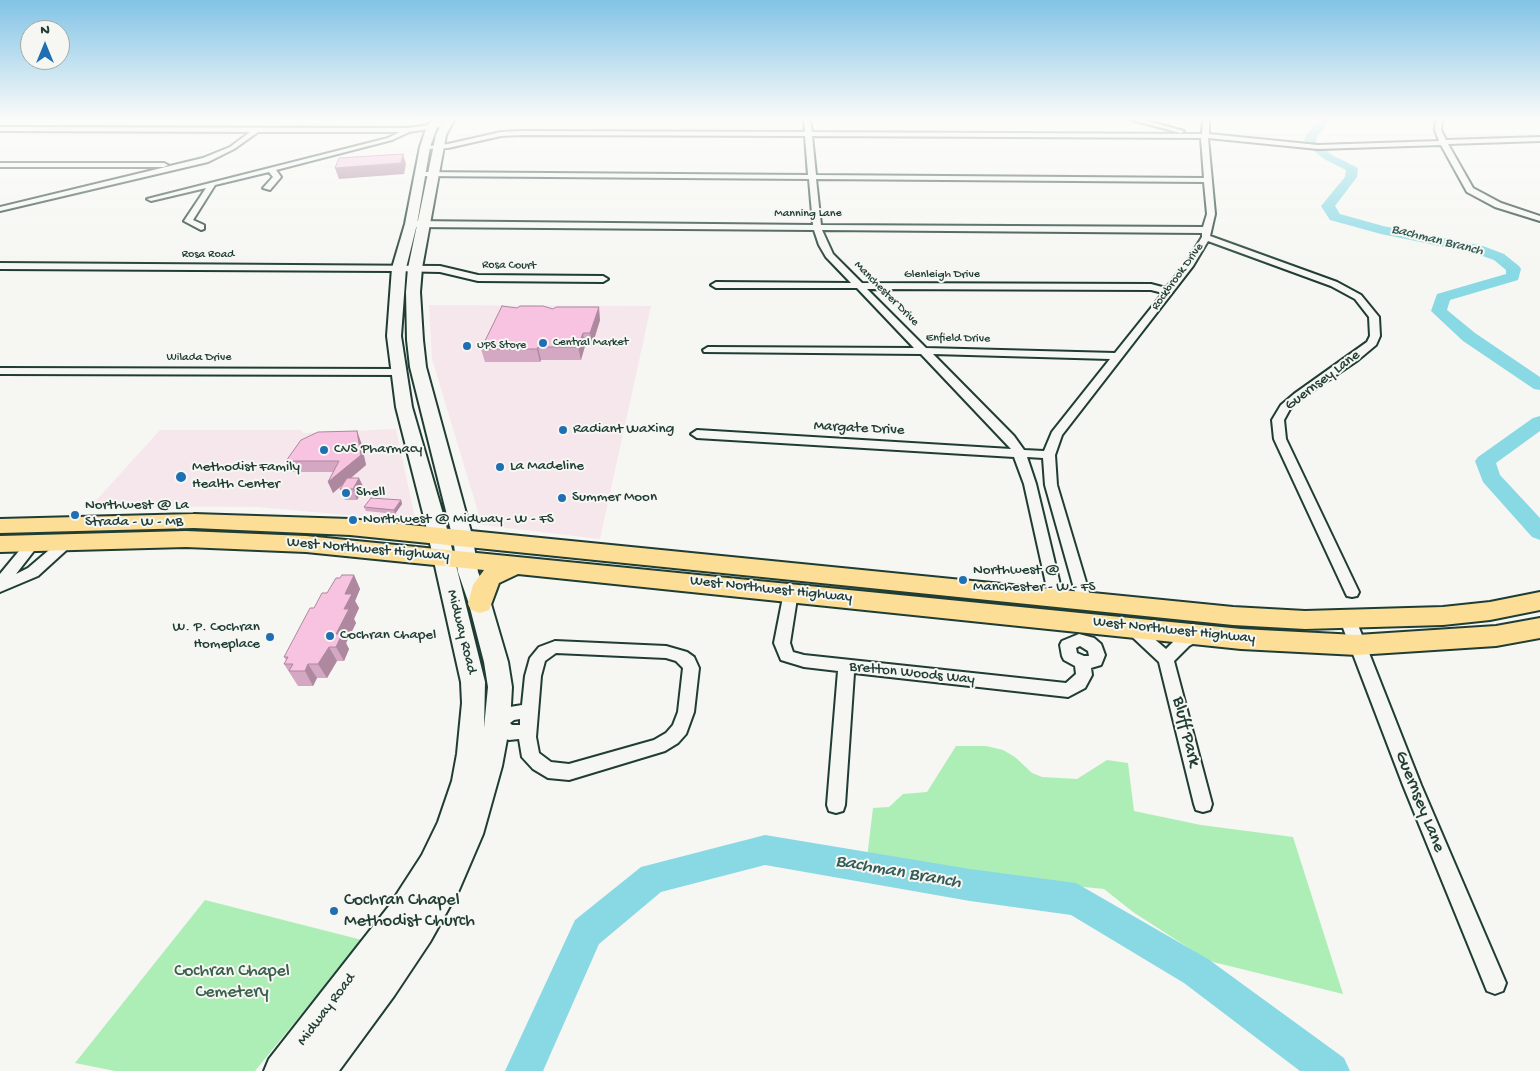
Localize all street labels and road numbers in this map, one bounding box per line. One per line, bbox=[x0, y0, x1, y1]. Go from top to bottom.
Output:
street label: Manning Lane bbox=[774, 207, 842, 221]
street label: Rockbrook Drive bbox=[1149, 241, 1207, 313]
street label: Rosa Road bbox=[182, 248, 234, 262]
street label: Rosa Court bbox=[482, 258, 536, 274]
street label: Manchester Drive bbox=[850, 258, 922, 330]
street label: Glenleigh Drive bbox=[904, 268, 980, 282]
street label: Enfield Drive bbox=[926, 331, 990, 347]
street label: Guernsey Lane bbox=[1282, 347, 1364, 415]
street label: Wilada Drive bbox=[167, 351, 231, 365]
street label: Margate Drive bbox=[813, 418, 905, 440]
street label: West Northwest Highway bbox=[286, 534, 450, 566]
street label: West Northwest Highway bbox=[689, 573, 853, 607]
street label: Midway Road bbox=[442, 588, 480, 676]
street label: West Northwest Highway bbox=[1092, 614, 1256, 648]
street label: Bretton Woods Way bbox=[848, 658, 976, 690]
street label: Bluff Park bbox=[1166, 695, 1204, 769]
street label: Guernsey Lane bbox=[1389, 748, 1449, 856]
street label: Midway Road bbox=[294, 970, 360, 1050]

